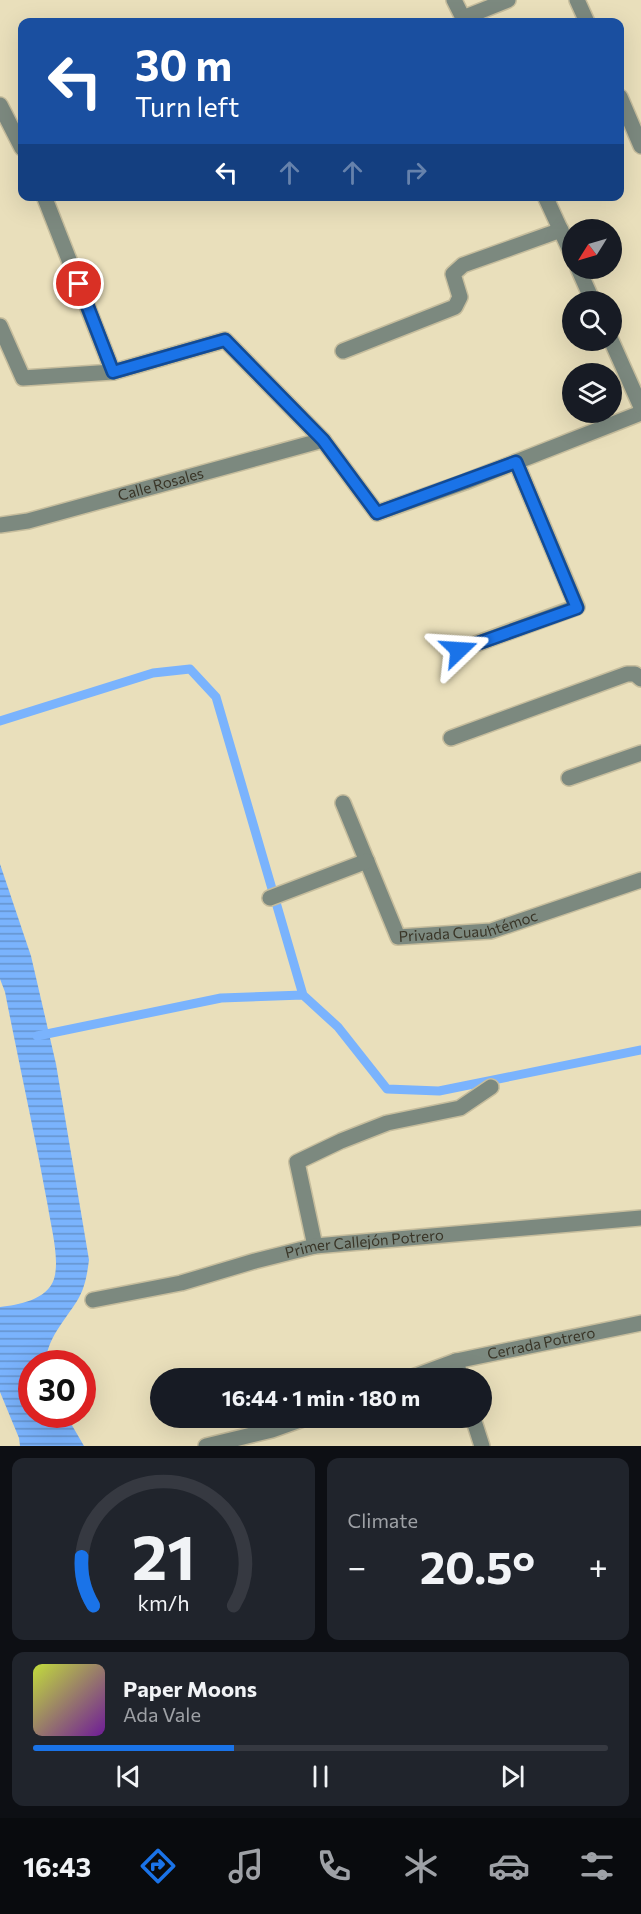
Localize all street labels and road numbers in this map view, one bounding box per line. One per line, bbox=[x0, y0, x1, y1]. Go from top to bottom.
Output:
street label: Calle Rosales bbox=[116, 463, 206, 504]
street label: Privada Cuauhtémoc bbox=[398, 906, 539, 945]
street label: Primer Callejón Potrero bbox=[283, 1225, 444, 1261]
street label: Cerrada Potrero bbox=[485, 1323, 597, 1362]

